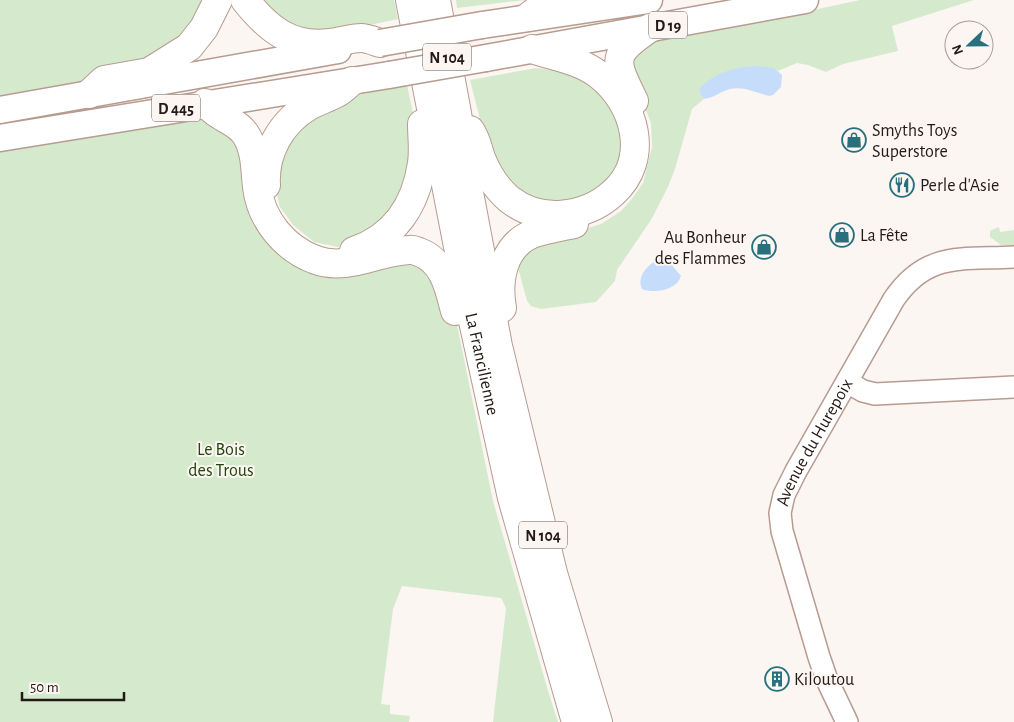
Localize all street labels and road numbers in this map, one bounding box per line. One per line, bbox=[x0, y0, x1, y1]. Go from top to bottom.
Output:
road number: D 19 bbox=[649, 12, 687, 38]
road number: N 104 bbox=[423, 44, 471, 70]
road number: D 445 bbox=[152, 95, 200, 122]
street label: La Francilienne bbox=[461, 311, 501, 417]
street label: Avenue du Hurepoix bbox=[774, 376, 857, 508]
road number: N 104 bbox=[519, 522, 567, 548]

